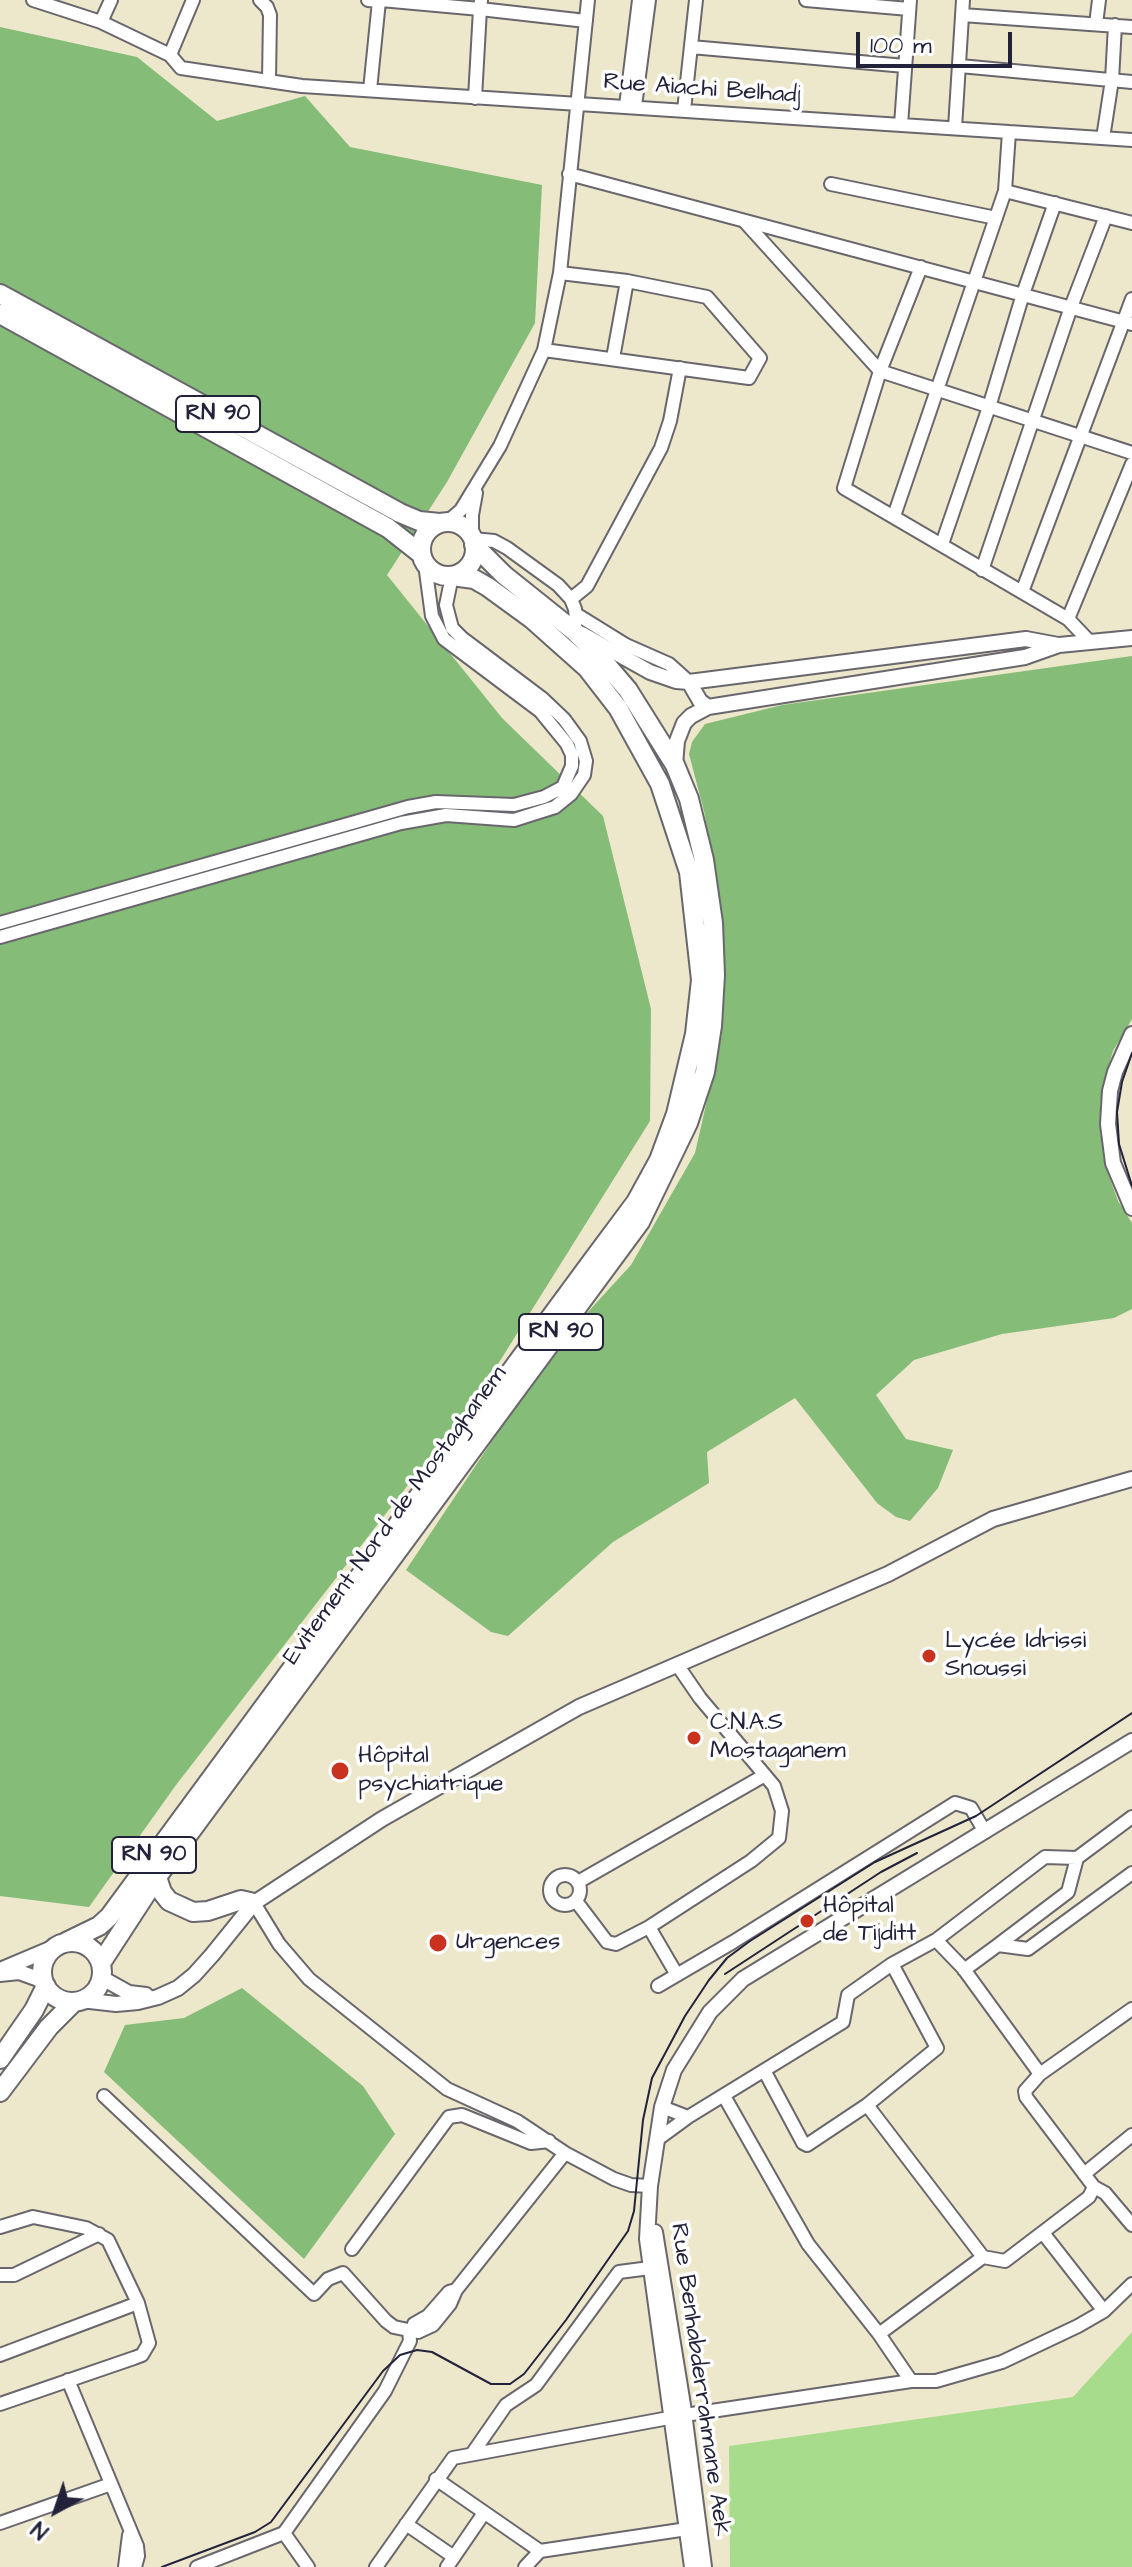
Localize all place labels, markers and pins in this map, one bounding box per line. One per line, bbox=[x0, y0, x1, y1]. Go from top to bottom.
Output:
place label: Lycée Idrissi Snoussi bbox=[945, 1628, 1086, 1684]
marker: Lycée Idrissi Snoussi bbox=[920, 1647, 938, 1665]
place label: C.N.A.S Mostaganem bbox=[710, 1710, 846, 1766]
marker: C.N.A.S Mostaganem bbox=[685, 1729, 703, 1747]
place label: Hôpital psychiatrique bbox=[358, 1743, 504, 1799]
marker: Hôpital psychiatrique bbox=[329, 1760, 351, 1782]
place label: Hôpital de Tijditt bbox=[823, 1893, 916, 1949]
marker: Hôpital de Tijditt bbox=[798, 1912, 816, 1930]
place label: Urgences bbox=[456, 1929, 560, 1957]
marker: Urgences bbox=[427, 1932, 449, 1954]

